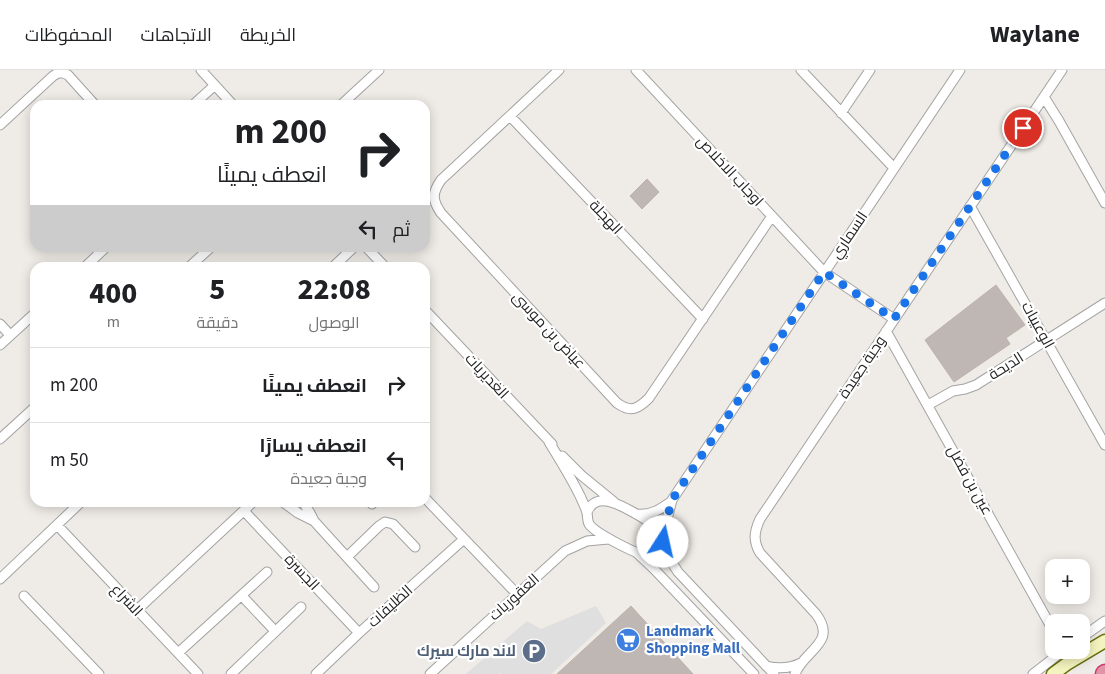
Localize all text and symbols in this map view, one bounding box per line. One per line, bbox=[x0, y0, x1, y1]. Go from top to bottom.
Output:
text: Waylane bbox=[990, 17, 1080, 52]
text: المحفوظات bbox=[25, 23, 113, 48]
text: الاتجاهات bbox=[141, 23, 212, 48]
text: الخريطة bbox=[240, 23, 296, 48]
text: 200 m bbox=[235, 107, 327, 157]
pin bbox=[1002, 107, 1044, 149]
icon: arrive bbox=[1009, 114, 1037, 142]
icon: right bbox=[345, 120, 410, 185]
street label: اوجاب الاخلاص bbox=[691, 131, 768, 211]
text: انعطف يمينًا bbox=[217, 159, 327, 191]
street label: الهجلة bbox=[584, 195, 627, 239]
street label: السماري bbox=[826, 207, 874, 264]
icon: left bbox=[354, 215, 382, 243]
text: ثم bbox=[392, 217, 410, 244]
text: 5 bbox=[209, 268, 225, 311]
text: 22:08 bbox=[297, 268, 371, 311]
text: 400 bbox=[89, 272, 137, 315]
street label: عياض بن موسى bbox=[507, 287, 590, 374]
street label: الوعيبات bbox=[1016, 298, 1059, 353]
text: m bbox=[107, 311, 120, 333]
text: دقيقة bbox=[197, 312, 238, 334]
text: الوصول bbox=[309, 312, 360, 334]
street label: وجبة جعيدة bbox=[834, 332, 891, 403]
street label: الديحة bbox=[985, 347, 1028, 385]
street label: الغديريات bbox=[460, 349, 513, 404]
icon: right bbox=[382, 371, 410, 399]
text: 200 m bbox=[50, 372, 98, 399]
text: انعطف يمينًا bbox=[262, 373, 367, 400]
text: انعطف يسارًا bbox=[260, 433, 367, 460]
street label: عين بن فضل bbox=[942, 442, 997, 519]
icon: left bbox=[382, 446, 410, 474]
text: 50 m bbox=[50, 447, 88, 474]
text: وجبة جعيدة bbox=[291, 468, 367, 490]
position arrow bbox=[636, 515, 688, 567]
street label: الجسرة bbox=[279, 549, 324, 595]
map controls bbox=[1045, 559, 1090, 659]
button: + bbox=[1045, 559, 1090, 604]
street label: العقوريات bbox=[484, 569, 544, 626]
street label: الشراع bbox=[106, 579, 147, 621]
street label: الظليفات bbox=[363, 580, 418, 632]
button: − bbox=[1045, 614, 1090, 659]
place label: Landmark Shopping Mall bbox=[646, 621, 741, 659]
supermarket icon: Landmark Shopping Mall bbox=[615, 627, 641, 653]
parking icon: لاند مارك سيرك bbox=[521, 638, 547, 664]
place label: لاند مارك سيرك bbox=[417, 641, 516, 662]

